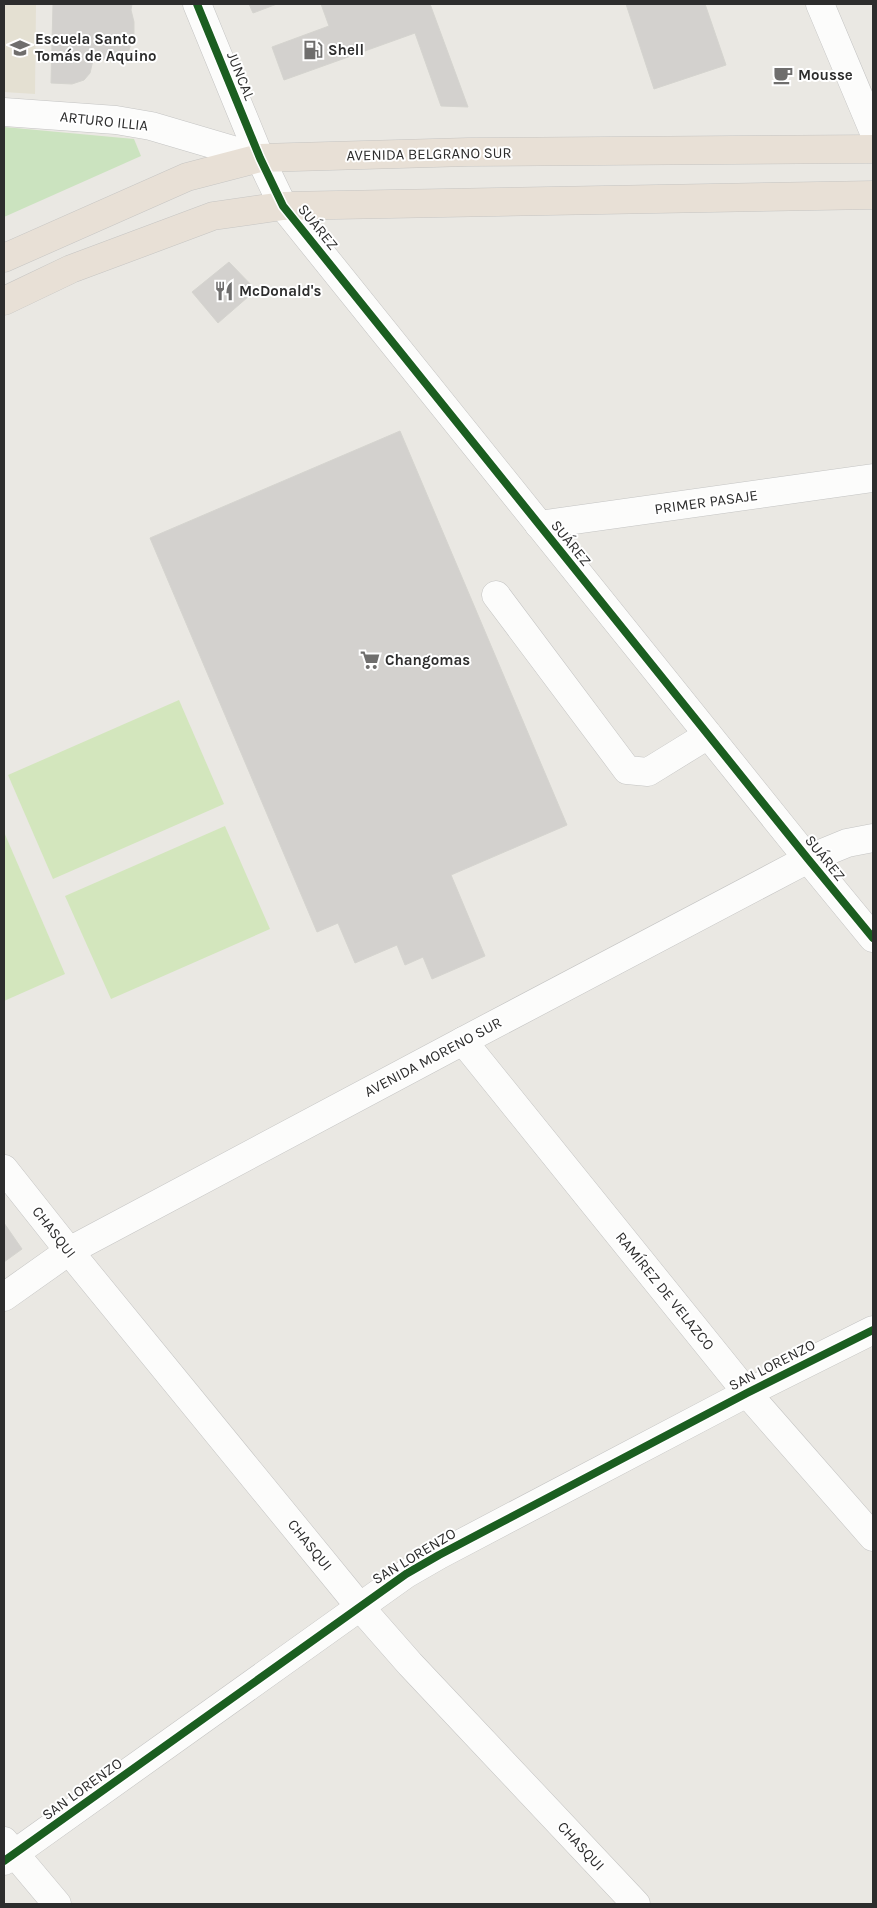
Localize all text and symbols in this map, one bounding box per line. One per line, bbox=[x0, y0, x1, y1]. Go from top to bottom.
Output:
place label: Escuela Santo Tomás de Aquino bbox=[35, 30, 156, 65]
school or university icon: Escuela Santo Tomás de Aquino bbox=[9, 37, 31, 59]
fuel station icon: Shell bbox=[302, 39, 324, 61]
place label: Shell bbox=[328, 41, 364, 59]
street label: JUNCAL bbox=[223, 49, 259, 103]
cafe icon: Mousse bbox=[772, 64, 794, 86]
place label: Mousse bbox=[798, 66, 853, 84]
street label: ARTURO ILLIA bbox=[59, 107, 149, 135]
street label: AVENIDA BELGRANO SUR bbox=[346, 144, 512, 164]
street label: SUÁREZ bbox=[294, 200, 342, 254]
restaurant icon: McDonald's bbox=[213, 280, 235, 302]
place label: McDonald's bbox=[239, 282, 321, 300]
street label: PRIMER PASAJE bbox=[653, 486, 759, 518]
street label: SUÁREZ bbox=[547, 516, 595, 570]
supermarket icon: Changomas bbox=[359, 649, 381, 671]
place label: Changomas bbox=[385, 651, 470, 669]
street label: SUÁREZ bbox=[801, 831, 849, 885]
street label: AVENIDA MORENO SUR bbox=[361, 1013, 505, 1101]
street label: CHASQUI bbox=[28, 1203, 80, 1261]
street label: RAMÍREZ DE VELAZCO bbox=[612, 1228, 718, 1354]
street label: SAN LORENZO bbox=[726, 1335, 818, 1395]
street label: CHASQUI bbox=[284, 1516, 336, 1574]
street label: SAN LORENZO bbox=[369, 1524, 459, 1588]
street label: SAN LORENZO bbox=[38, 1754, 126, 1824]
street label: CHASQUI bbox=[554, 1818, 608, 1874]

